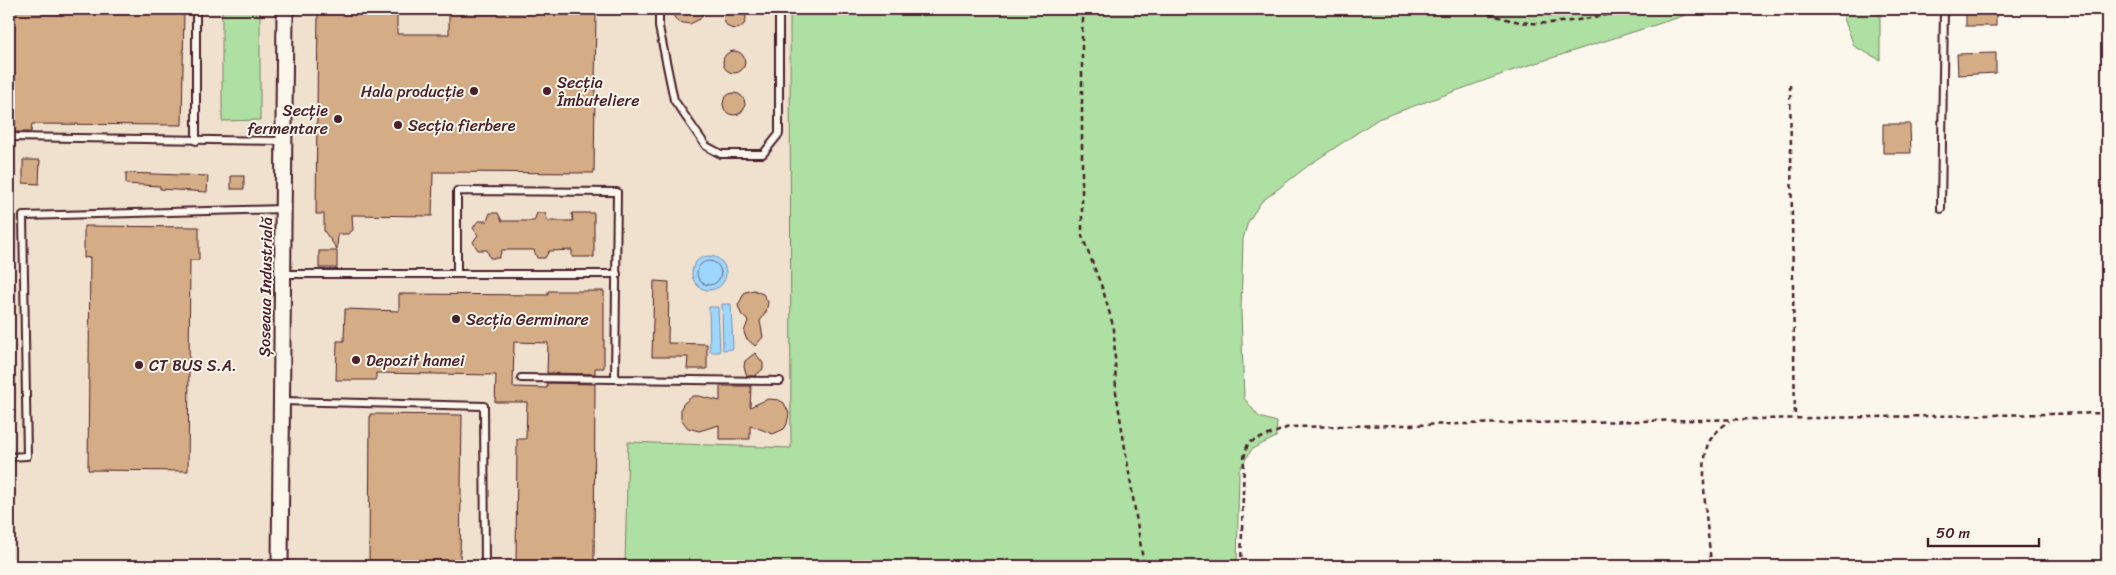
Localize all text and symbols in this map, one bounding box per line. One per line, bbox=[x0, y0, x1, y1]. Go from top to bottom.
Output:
place label: Secția Îmbuteliere bbox=[556, 68, 639, 115]
place label: Hala producție bbox=[361, 77, 464, 106]
marker: Hala producție bbox=[468, 85, 480, 97]
marker: Secția Îmbuteliere bbox=[541, 85, 553, 97]
place label: Secție fermentare bbox=[247, 96, 328, 143]
place label: Secția fierbere bbox=[408, 111, 516, 140]
marker: Secție fermentare bbox=[332, 113, 344, 125]
marker: Secția fierbere bbox=[392, 119, 404, 131]
street label: Șoseaua Industrială bbox=[250, 216, 281, 357]
place label: Secția Germinare bbox=[466, 305, 589, 334]
marker: Secția Germinare bbox=[450, 313, 462, 325]
place label: Depozit hamei bbox=[366, 346, 465, 375]
place label: CT BUS S.A. bbox=[149, 351, 237, 380]
marker: Depozit hamei bbox=[350, 354, 362, 366]
marker: CT BUS S.A. bbox=[133, 359, 145, 371]
scale bar bbox=[1928, 515, 2040, 547]
text: 50 m bbox=[1936, 520, 1971, 546]

